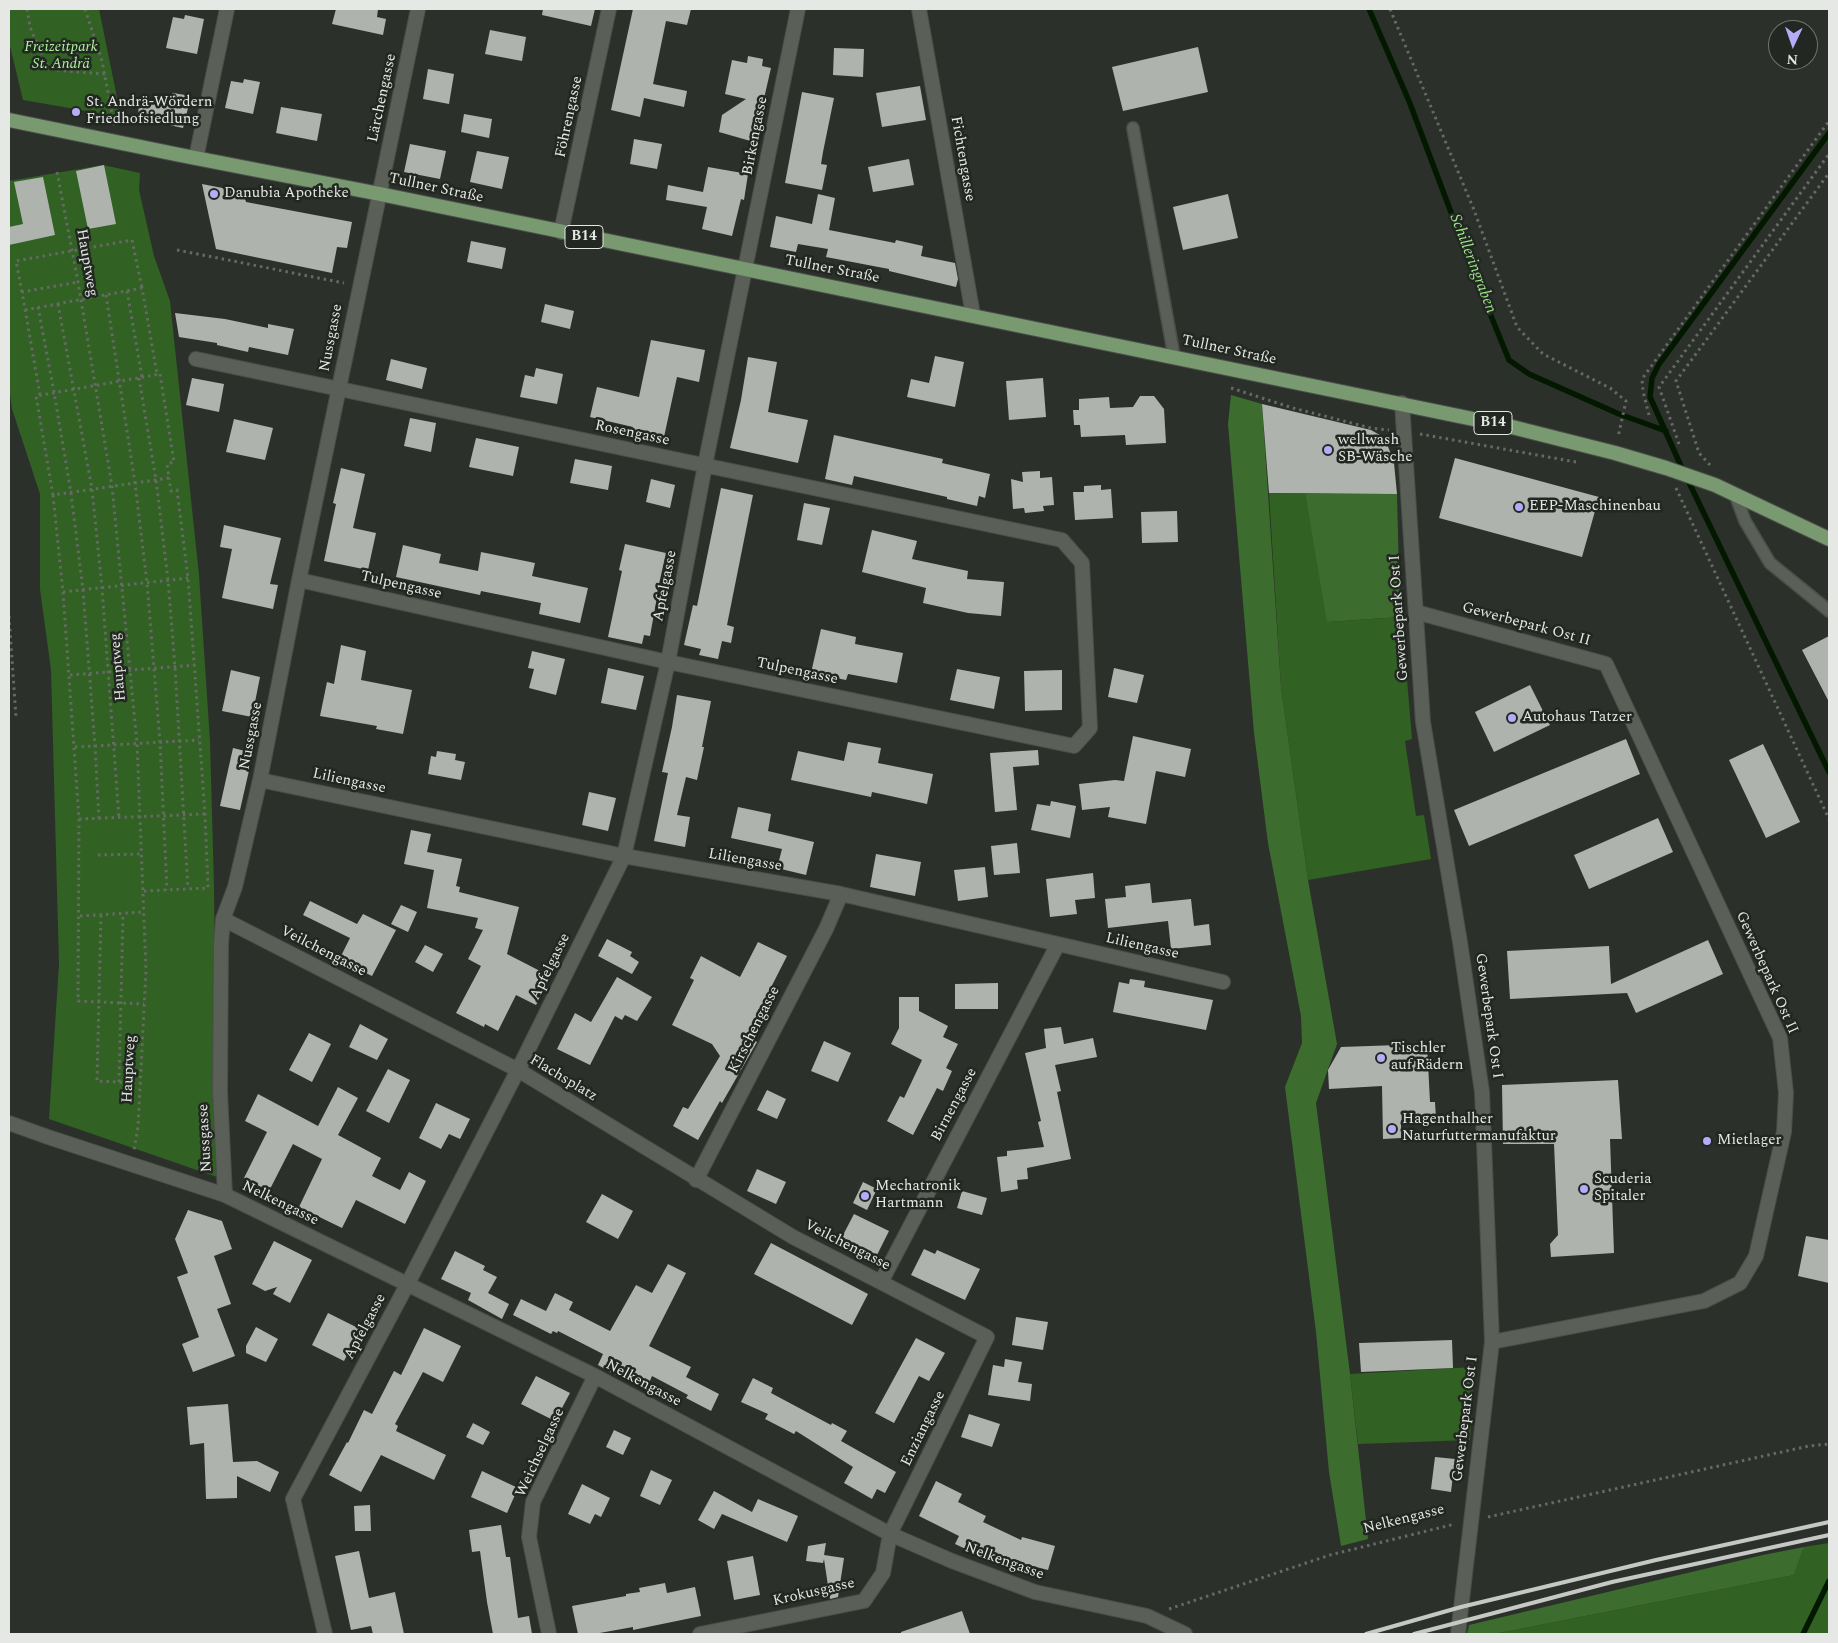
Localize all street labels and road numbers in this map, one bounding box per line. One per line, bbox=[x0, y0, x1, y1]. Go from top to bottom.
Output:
street label: Lärchengasse bbox=[365, 52, 401, 144]
street label: Föhrengasse bbox=[553, 75, 587, 159]
street label: Birkengasse bbox=[740, 95, 772, 177]
street label: Fichtengasse bbox=[946, 115, 978, 203]
street label: Tullner Straße bbox=[387, 170, 485, 208]
road number: B14 bbox=[565, 226, 603, 248]
street label: Hauptweg bbox=[71, 228, 101, 298]
street label: Tullner Straße bbox=[783, 252, 881, 288]
street label: Nussgasse bbox=[317, 303, 347, 373]
street label: Tullner Straße bbox=[1180, 332, 1278, 370]
road number: B14 bbox=[1474, 412, 1512, 434]
street label: Rosengasse bbox=[593, 417, 671, 451]
street label: Apfelgasse bbox=[650, 549, 682, 623]
street label: Gewerbepark Ost I bbox=[1387, 554, 1413, 682]
street label: Tulpengasse bbox=[359, 568, 443, 604]
street label: Gewerbepark Ost II bbox=[1460, 599, 1592, 651]
street label: Hauptweg bbox=[107, 632, 131, 702]
street label: Tulpengasse bbox=[755, 655, 839, 689]
street label: Nussgasse bbox=[237, 701, 267, 771]
street label: Liliengasse bbox=[311, 765, 387, 799]
street label: Liliengasse bbox=[707, 846, 783, 876]
street label: Gewerbepark Ost II bbox=[1731, 909, 1801, 1037]
street label: Veilchengasse bbox=[277, 923, 369, 981]
street label: Liliengasse bbox=[1104, 930, 1180, 964]
street label: Apfelgasse bbox=[527, 931, 575, 1003]
street label: Gewerbepark Ost I bbox=[1470, 952, 1506, 1080]
street label: Kirschengasse bbox=[725, 984, 785, 1076]
street label: Hauptweg bbox=[119, 1034, 141, 1104]
street label: Flachsplatz bbox=[526, 1052, 600, 1106]
street label: Birnengasse bbox=[928, 1065, 982, 1145]
street label: Nussgasse bbox=[195, 1103, 217, 1173]
street label: Nelkengasse bbox=[239, 1178, 321, 1230]
street label: Veilchengasse bbox=[801, 1217, 893, 1275]
street label: Apfelgasse bbox=[341, 1291, 391, 1363]
street label: Gewerbepark Ost I bbox=[1449, 1355, 1483, 1483]
street label: Nelkengasse bbox=[602, 1357, 684, 1411]
street label: Enziangasse bbox=[898, 1388, 950, 1470]
street label: Weichselgasse bbox=[513, 1406, 569, 1500]
street label: Nelkengasse bbox=[1362, 1501, 1446, 1539]
street label: Nelkengasse bbox=[962, 1539, 1046, 1585]
street label: Krokusgasse bbox=[771, 1575, 857, 1611]

